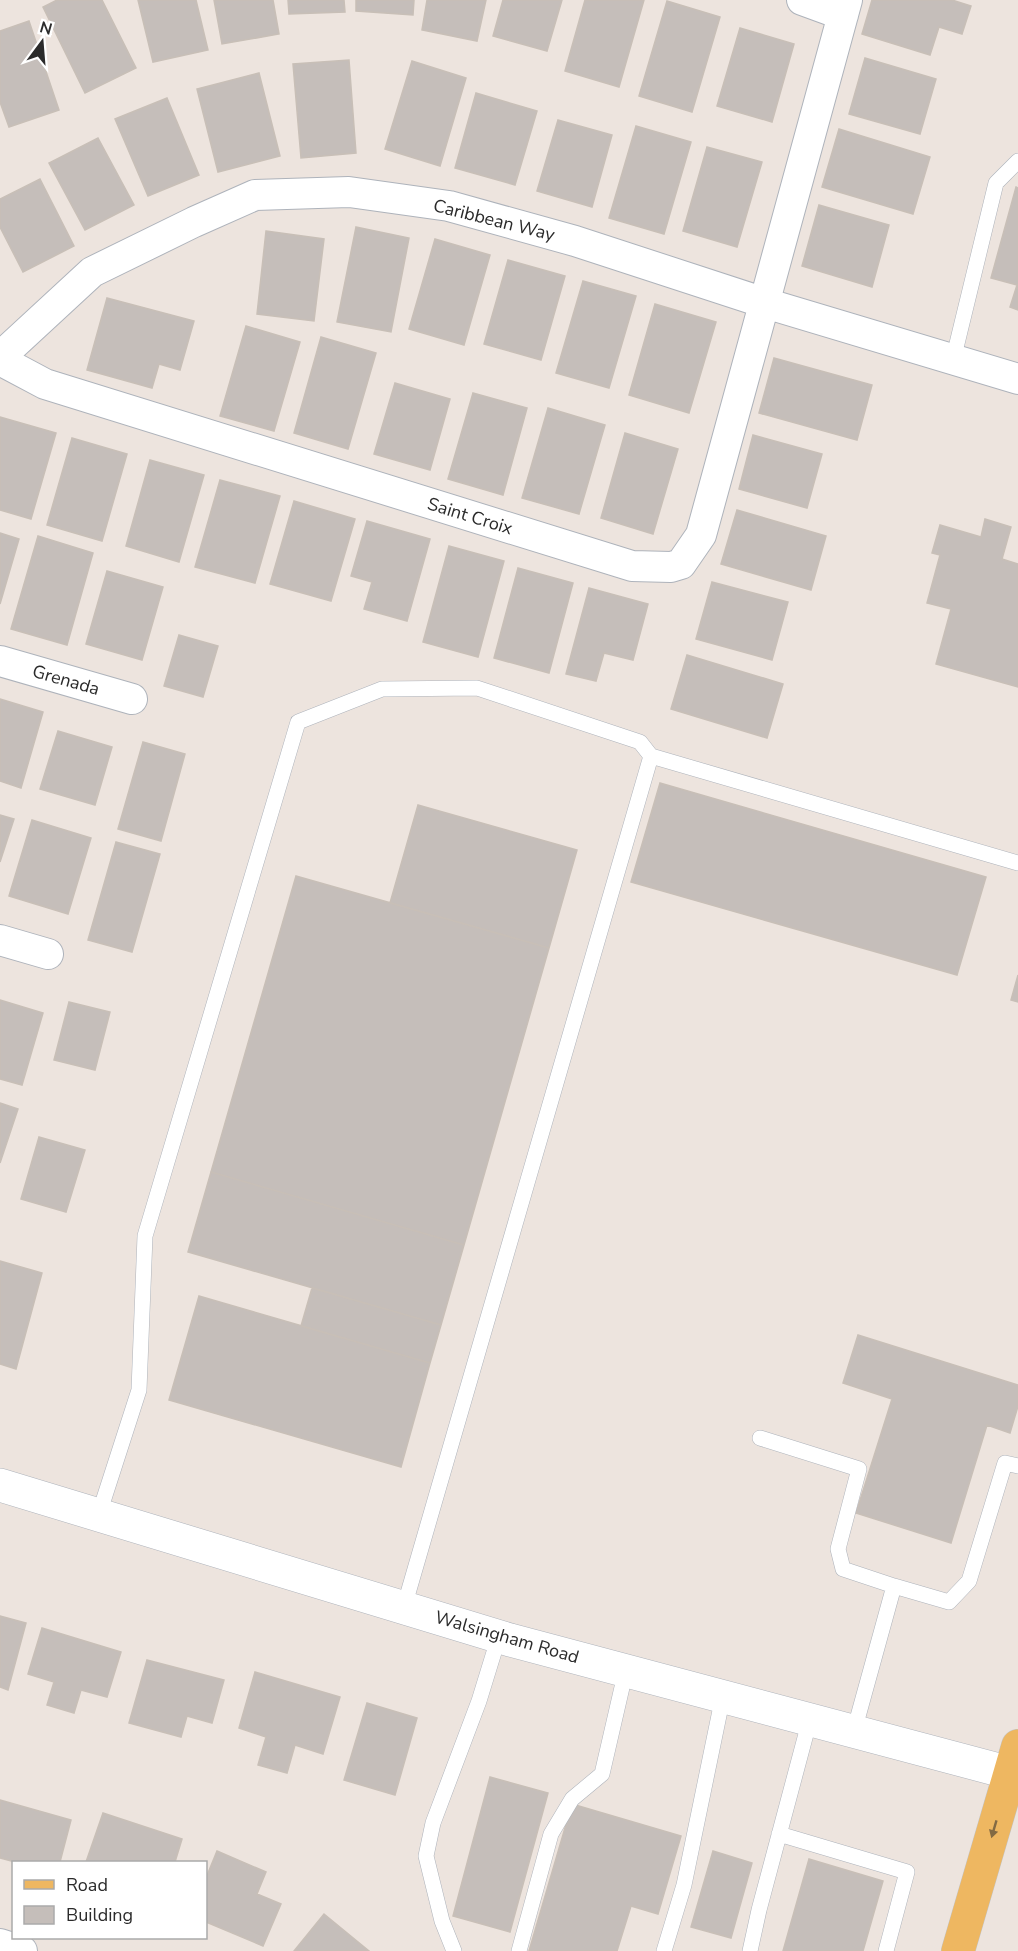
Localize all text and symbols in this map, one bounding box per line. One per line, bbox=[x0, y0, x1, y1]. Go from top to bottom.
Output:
north arrow bbox=[12, 12, 72, 72]
text: N bbox=[37, 16, 55, 41]
street label: Caribbean Way bbox=[431, 193, 558, 247]
street label: Saint Croix bbox=[424, 492, 516, 541]
street label: Grenada bbox=[30, 659, 102, 701]
street label: Walsingham Road bbox=[432, 1605, 582, 1669]
one-way arrow bbox=[989, 1820, 998, 1838]
legend bbox=[12, 1861, 207, 1939]
text: Road bbox=[66, 1873, 108, 1897]
text: Building bbox=[66, 1903, 133, 1927]

